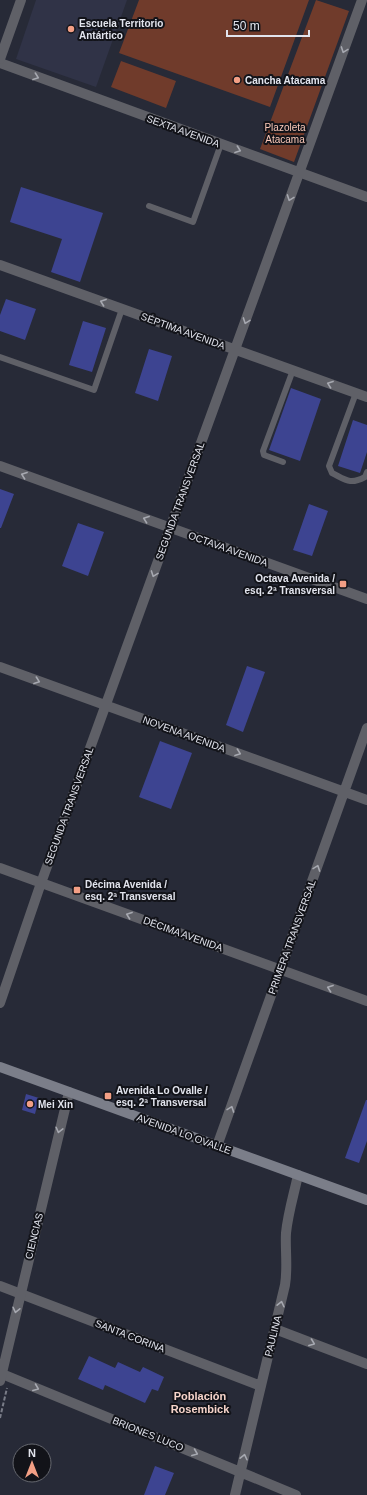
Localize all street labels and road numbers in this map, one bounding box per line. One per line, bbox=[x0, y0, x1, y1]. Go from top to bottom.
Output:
street label: SEXTA AVENIDA bbox=[145, 113, 221, 149]
street label: SÉPTIMA AVENIDA bbox=[139, 310, 227, 351]
street label: SEGUNDA TRANSVERSAL bbox=[153, 440, 207, 562]
street label: OCTAVA AVENIDA bbox=[187, 530, 270, 569]
street label: NOVENA AVENIDA bbox=[141, 714, 227, 754]
street label: SEGUNDA TRANSVERSAL bbox=[42, 745, 96, 867]
street label: PRIMERA TRANSVERSAL bbox=[266, 878, 318, 996]
street label: DÉCIMA AVENIDA bbox=[142, 914, 225, 954]
street label: AVENIDA LO OVALLE bbox=[135, 1112, 233, 1156]
street label: CIENCIAS bbox=[23, 1211, 45, 1260]
street label: PAULINA bbox=[263, 1314, 284, 1358]
street label: SANTA CORINA bbox=[94, 1318, 167, 1354]
street label: BRIONES LUCO bbox=[111, 1415, 185, 1453]

